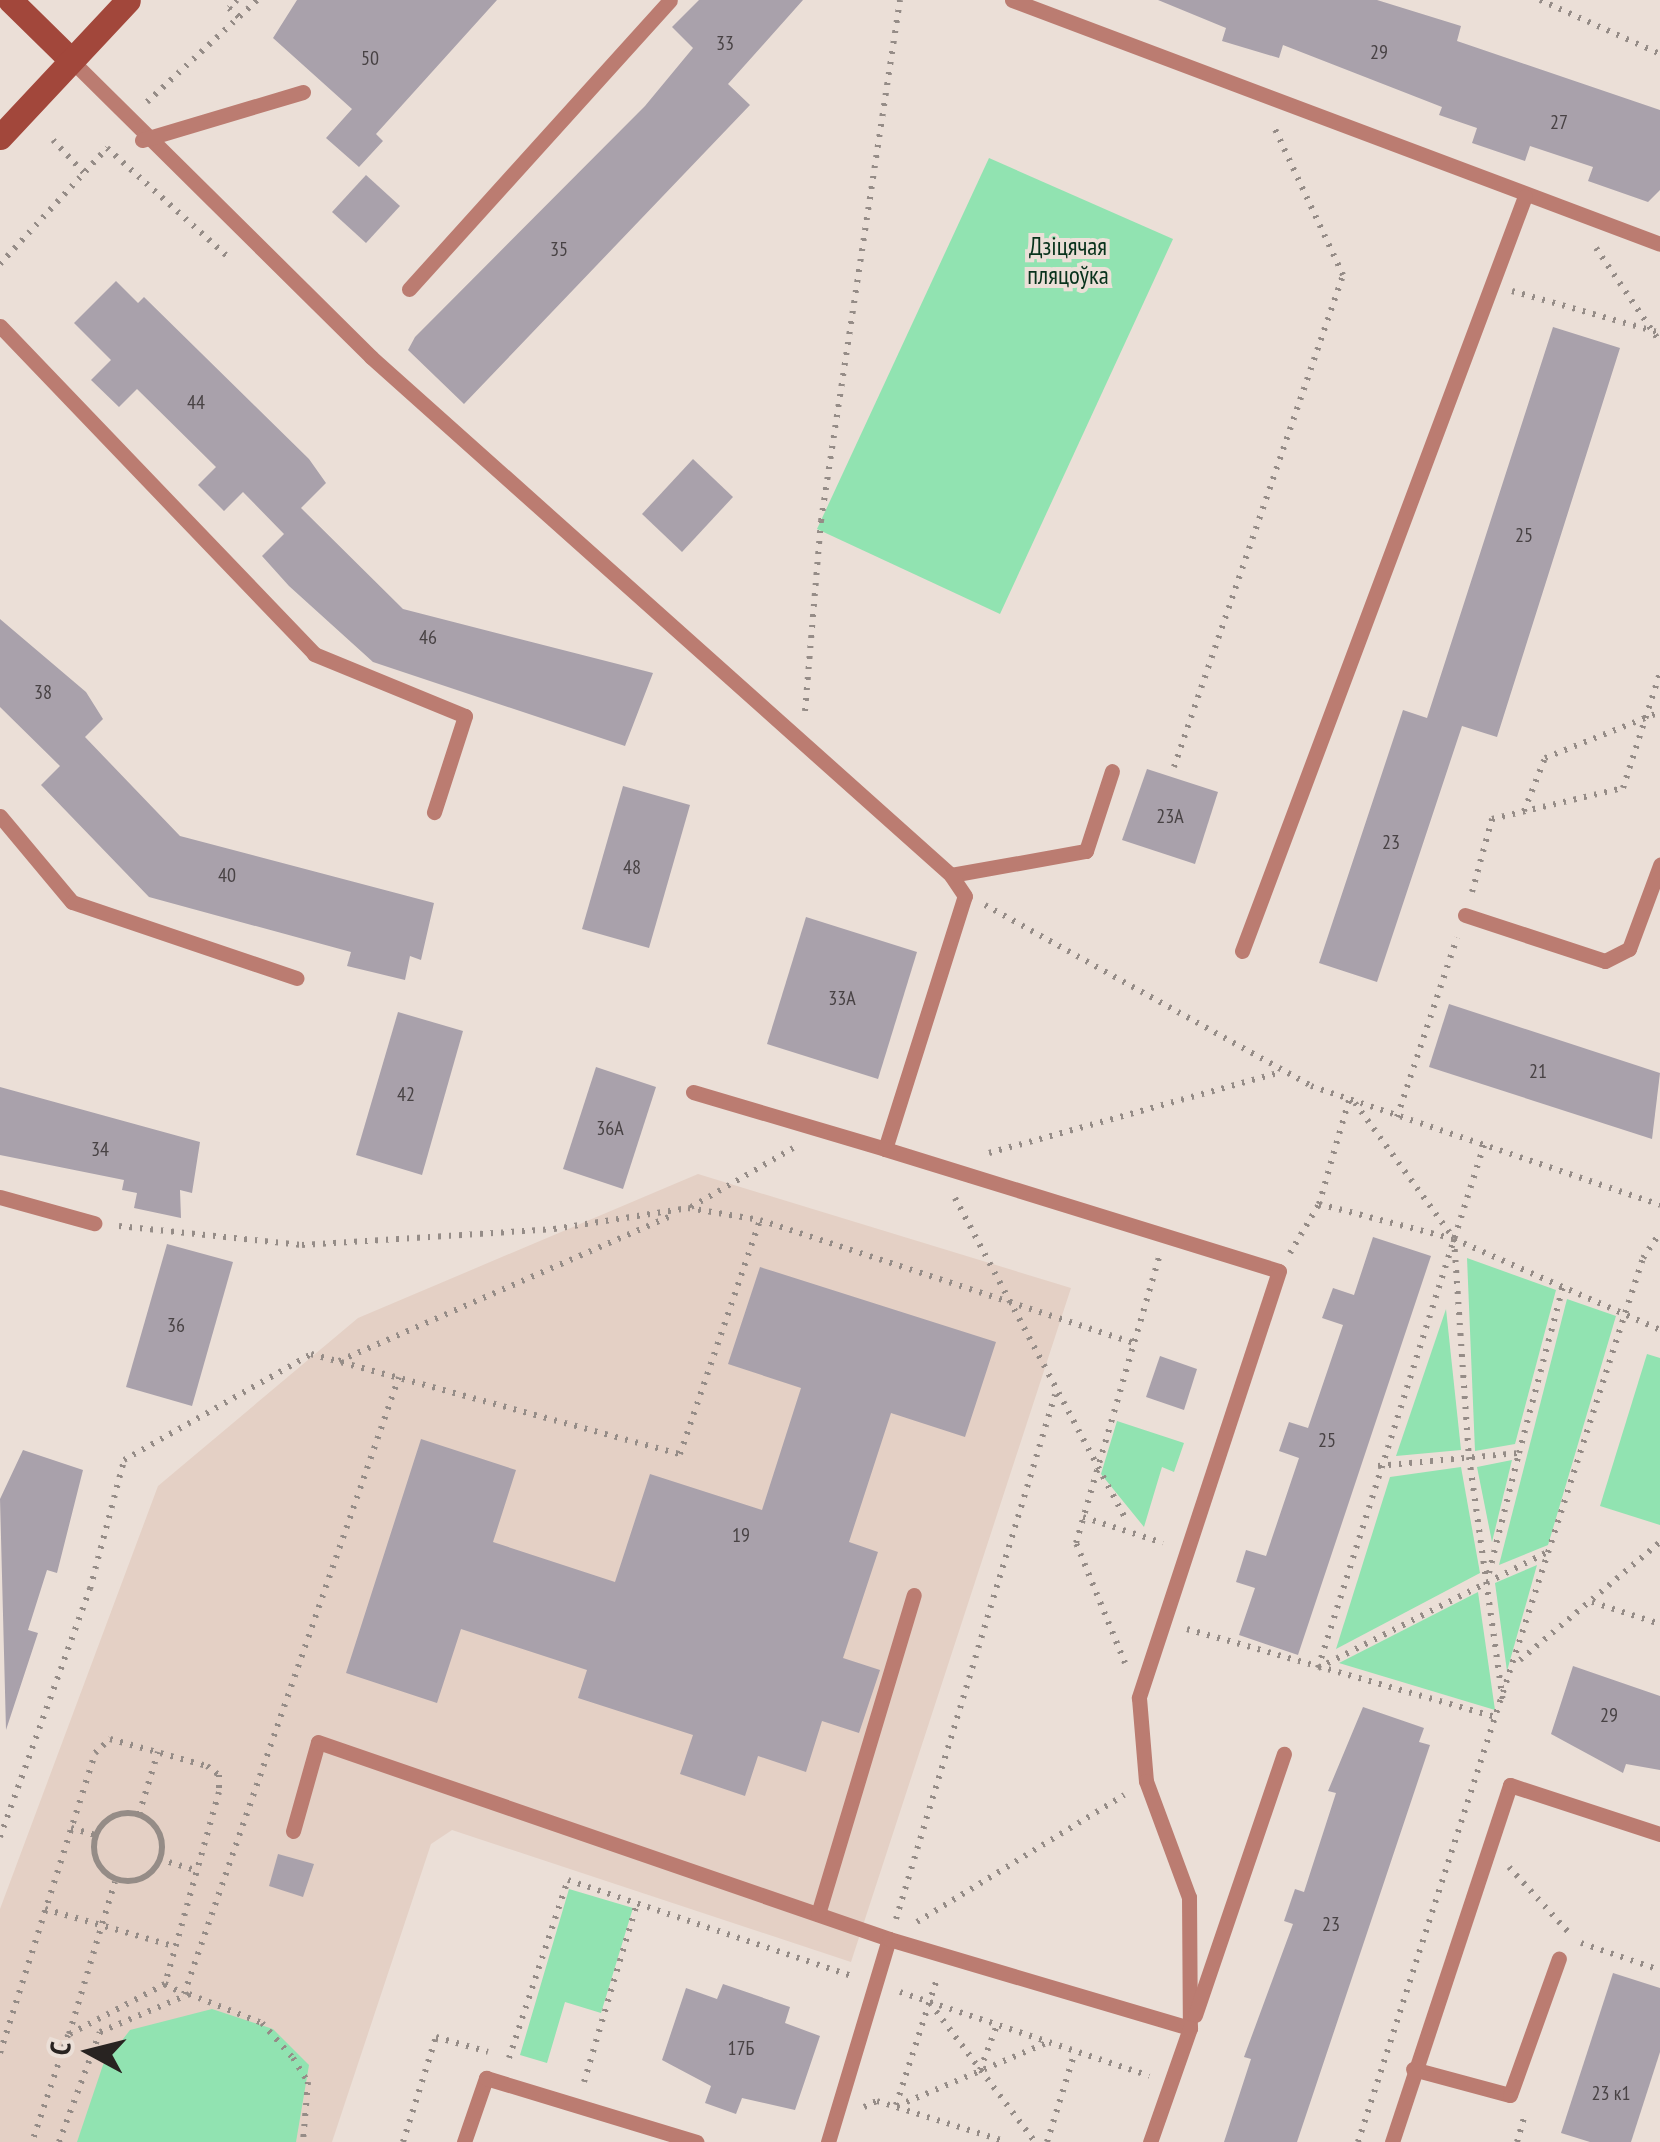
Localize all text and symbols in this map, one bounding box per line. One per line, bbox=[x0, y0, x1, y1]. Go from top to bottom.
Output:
house number: 33 bbox=[716, 31, 734, 55]
house number: 29 bbox=[1370, 40, 1388, 64]
house number: 50 bbox=[361, 46, 379, 70]
house number: 27 bbox=[1550, 110, 1568, 134]
park label: Дзіцячая пляцоўка bbox=[1027, 232, 1109, 291]
house number: 35 bbox=[550, 237, 568, 261]
house number: 44 bbox=[187, 390, 205, 414]
house number: 25 bbox=[1515, 523, 1533, 547]
house number: 46 bbox=[419, 625, 437, 649]
house number: 38 bbox=[34, 680, 52, 704]
house number: 23А bbox=[1156, 804, 1184, 828]
house number: 23 bbox=[1382, 830, 1400, 854]
house number: 48 bbox=[623, 855, 641, 879]
house number: 40 bbox=[218, 863, 236, 887]
house number: 33А bbox=[828, 986, 856, 1010]
house number: 21 bbox=[1529, 1059, 1547, 1083]
house number: 42 bbox=[397, 1082, 415, 1106]
house number: 36А bbox=[596, 1116, 624, 1140]
house number: 34 bbox=[91, 1137, 109, 1161]
house number: 36 bbox=[167, 1313, 185, 1337]
house number: 25 bbox=[1318, 1428, 1336, 1452]
house number: 19 bbox=[732, 1523, 750, 1547]
house number: 29 bbox=[1600, 1703, 1618, 1727]
house number: 23 bbox=[1322, 1912, 1340, 1936]
north arrow bbox=[40, 2002, 140, 2102]
house number: 17Б bbox=[728, 2036, 754, 2060]
text: С bbox=[41, 2040, 79, 2057]
house number: 23 к1 bbox=[1592, 2081, 1630, 2105]

